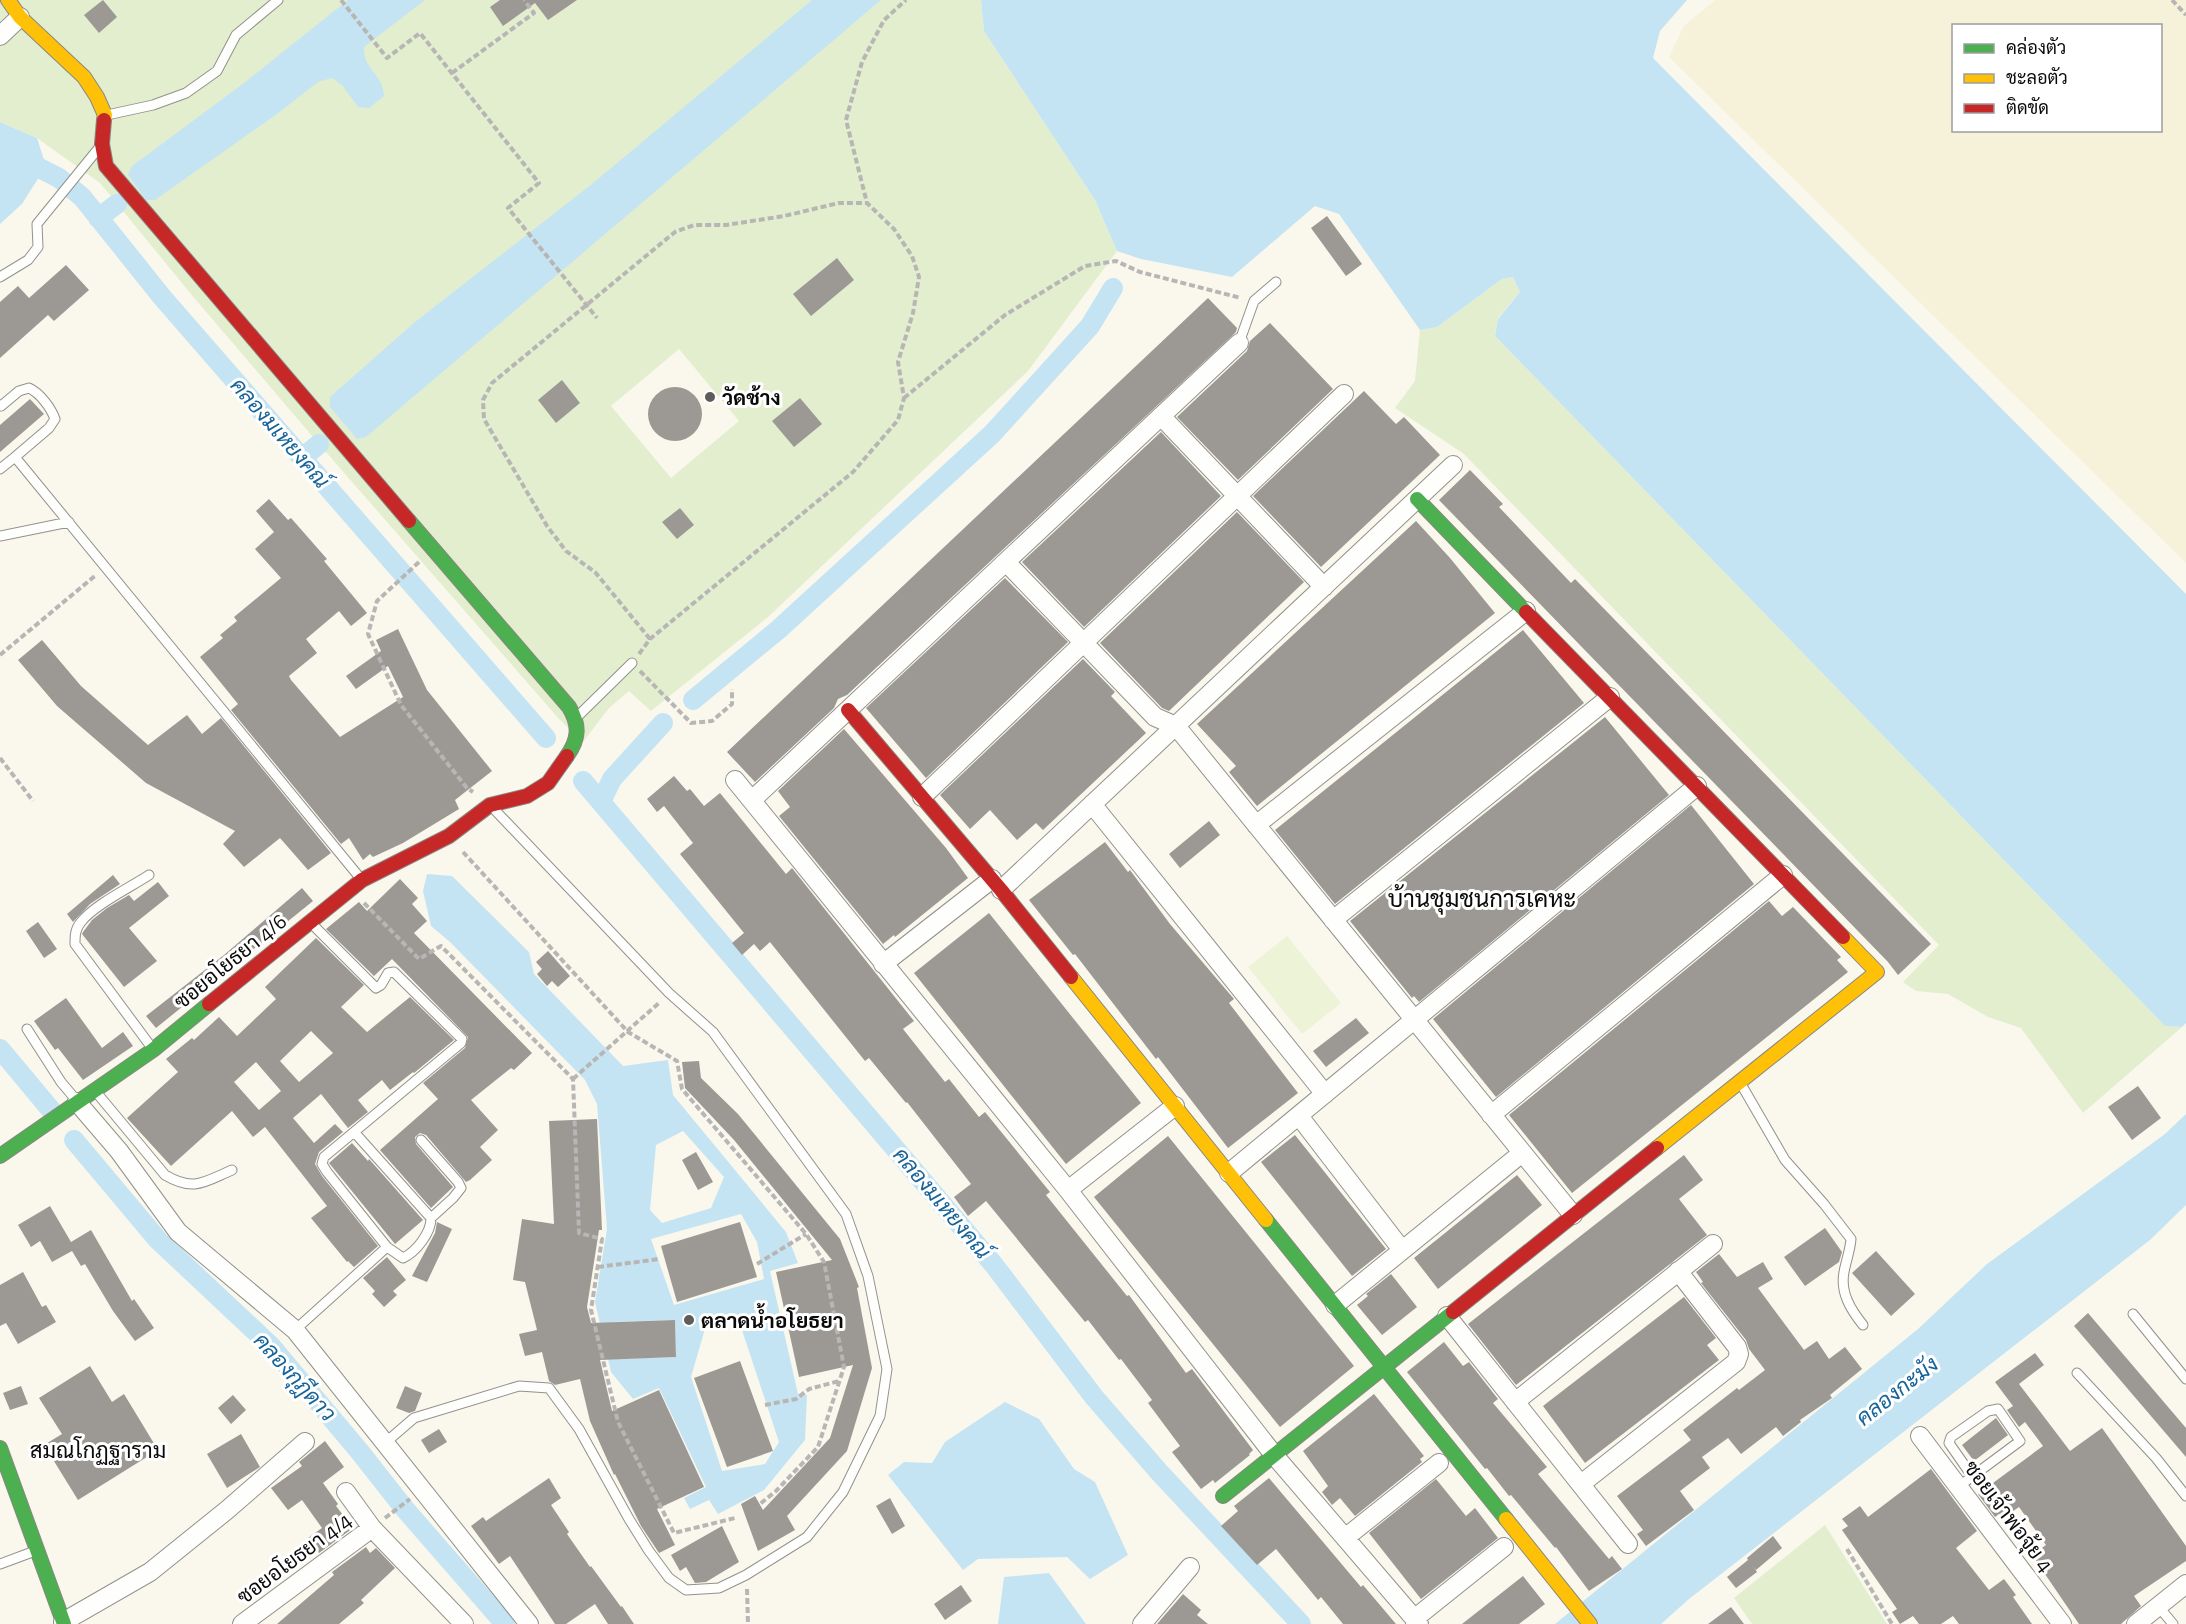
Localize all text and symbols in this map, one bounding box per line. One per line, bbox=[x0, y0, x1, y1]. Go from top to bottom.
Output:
legend bbox=[1952, 24, 2162, 132]
text: คล่องตัว bbox=[2006, 36, 2066, 59]
text: ชะลอตัว bbox=[2006, 67, 2068, 89]
text: ติดขัด bbox=[2006, 97, 2049, 119]
water label: คลองมเหยงคณ์ bbox=[225, 372, 338, 496]
place label: วัดช้าง bbox=[722, 385, 781, 410]
marker: วัดช้าง bbox=[703, 390, 717, 404]
district label: บ้านชุมชนการเคหะ bbox=[1388, 884, 1576, 915]
street label: ซอยอโยธยา 4/6 bbox=[169, 908, 291, 1014]
water label: คลองมเหยงคณ์ bbox=[888, 1141, 999, 1267]
place label: ตลาดน้ำอโยธยา bbox=[701, 1303, 844, 1333]
marker: ตลาดน้ำอโยธยา bbox=[682, 1313, 696, 1327]
water label: คลองกุฎีดาว bbox=[247, 1327, 342, 1428]
water label: คลองกะมัง bbox=[1851, 1351, 1943, 1431]
district label: สมณโกฏฐาราม bbox=[30, 1436, 166, 1466]
street label: ซอยเจ้าพ่อจุ้ย 4 bbox=[1957, 1455, 2059, 1578]
street label: ซอยอโยธยา 4/4 bbox=[232, 1507, 356, 1609]

